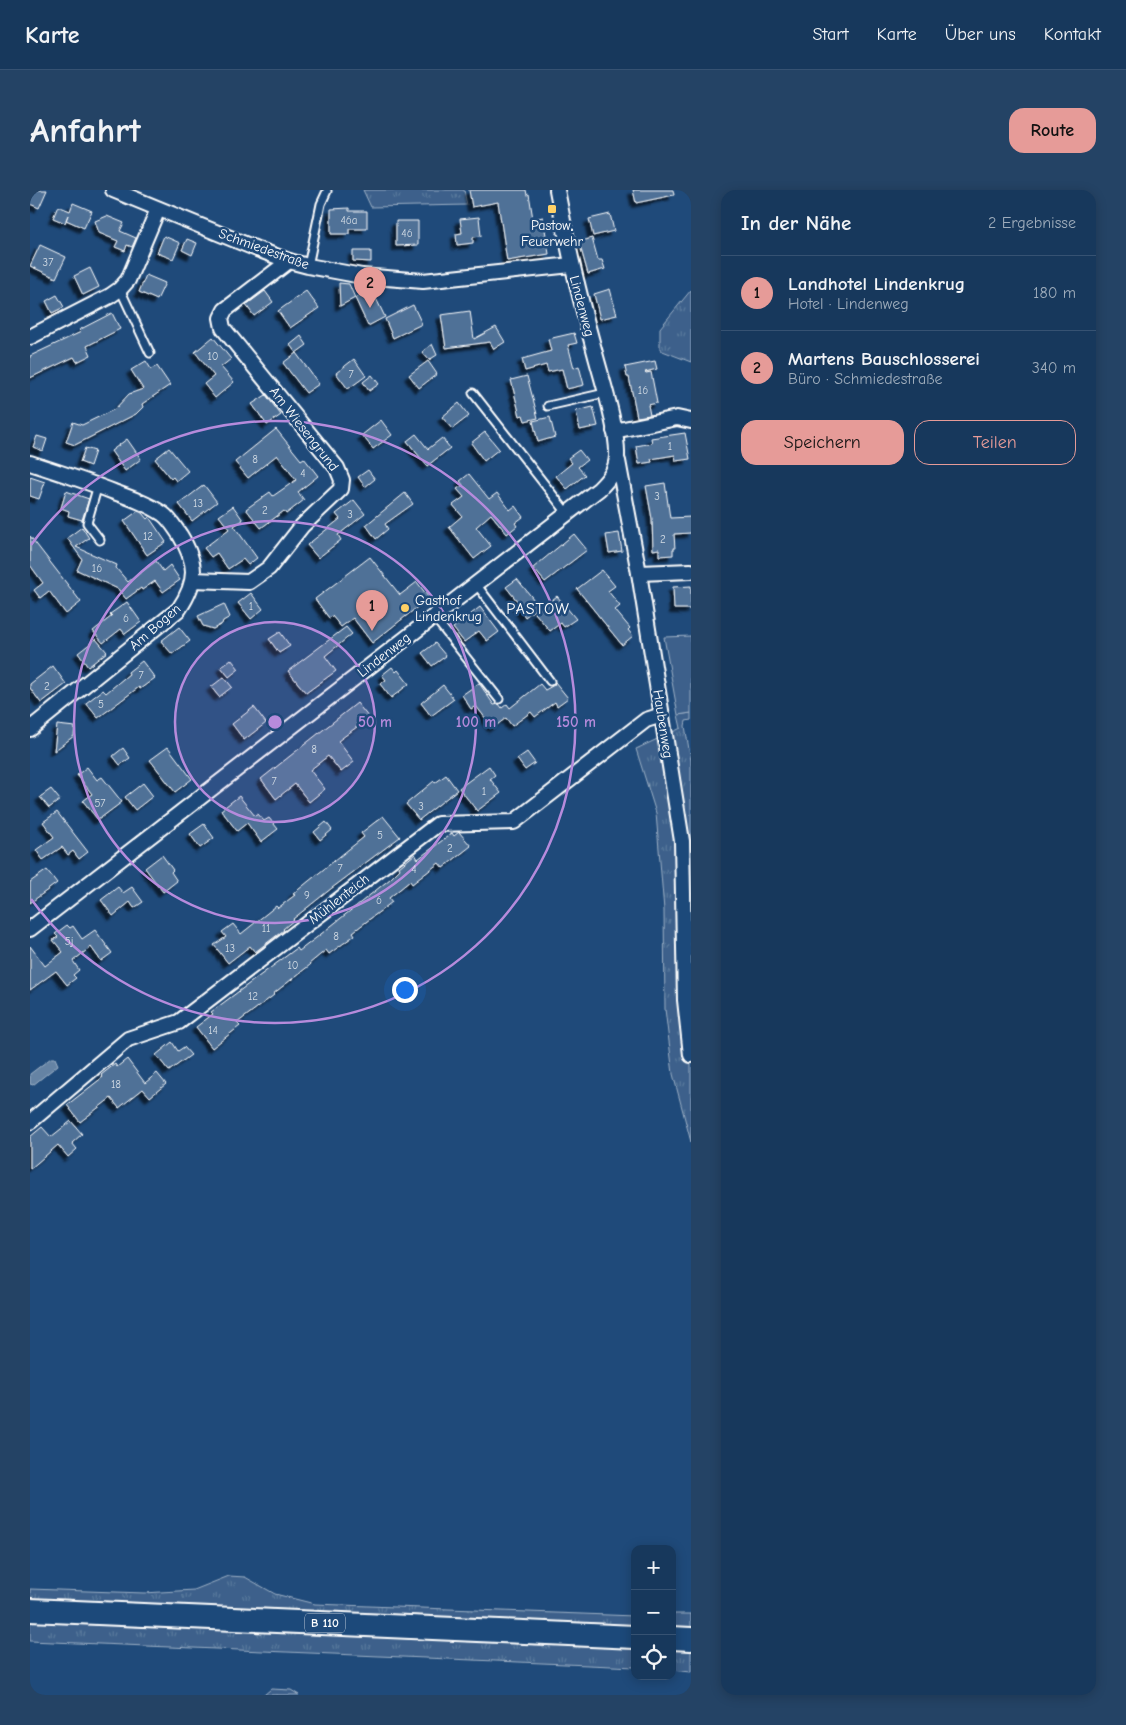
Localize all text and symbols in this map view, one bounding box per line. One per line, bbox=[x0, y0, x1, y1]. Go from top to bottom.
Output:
text: Karte bbox=[25, 21, 79, 49]
text: Start bbox=[812, 24, 849, 45]
text: Karte bbox=[877, 24, 917, 45]
text: Über uns bbox=[945, 24, 1016, 45]
text: Kontakt bbox=[1044, 24, 1101, 45]
button: Route bbox=[1009, 108, 1096, 153]
text: Anfahrt bbox=[30, 110, 141, 151]
marker: Pastow, Feuerwehr bbox=[546, 203, 558, 215]
text: In der Nähe bbox=[741, 211, 851, 235]
house number: 46a bbox=[341, 214, 357, 227]
text: 2 Ergebnisse bbox=[988, 214, 1076, 232]
place label: Pastow, Feuerwehr bbox=[521, 217, 584, 250]
street label: Schmiedestraße bbox=[217, 225, 311, 273]
house number: 46 bbox=[401, 227, 413, 240]
house number: 37 bbox=[43, 256, 53, 269]
pin: 2 bbox=[354, 267, 386, 308]
text: Landhotel Lindenkrug bbox=[788, 273, 965, 295]
street label: Lindenweg bbox=[566, 274, 598, 338]
text: 1 bbox=[754, 284, 760, 302]
text: 180 m bbox=[1033, 284, 1076, 302]
text: Hotel · Lindenweg bbox=[788, 295, 909, 313]
text: Martens Bauschlosserei bbox=[788, 348, 980, 370]
house number: 10 bbox=[207, 350, 219, 363]
text: 2 bbox=[753, 359, 761, 377]
text: 340 m bbox=[1032, 359, 1076, 377]
house number: 7 bbox=[348, 368, 354, 381]
text: Büro · Schmiedestraße bbox=[788, 370, 943, 388]
street label: Am Wiesengrund bbox=[266, 383, 342, 475]
house number: 16 bbox=[638, 384, 648, 397]
button: Speichern bbox=[741, 420, 904, 465]
button: Teilen bbox=[914, 420, 1076, 465]
house number: 1 bbox=[668, 440, 672, 453]
house number: 8 bbox=[252, 453, 258, 466]
house number: 4 bbox=[300, 467, 306, 480]
house number: 3 bbox=[654, 490, 660, 503]
house number: 13 bbox=[193, 497, 203, 510]
house number: 2 bbox=[262, 504, 268, 517]
house number: 3 bbox=[347, 508, 353, 521]
house number: 12 bbox=[143, 530, 153, 543]
house number: 2 bbox=[660, 533, 666, 546]
house number: 16 bbox=[92, 562, 102, 575]
pin: 1 bbox=[356, 590, 388, 631]
place label: Gasthof Lindenkrug bbox=[415, 592, 482, 625]
street label: Am Bogen bbox=[126, 600, 184, 654]
house number: 1 bbox=[249, 600, 253, 613]
district label: PASTOW bbox=[506, 600, 570, 618]
marker: Gasthof Lindenkrug bbox=[399, 602, 411, 614]
house number: 6 bbox=[123, 612, 129, 625]
street label: Lindenweg bbox=[354, 629, 414, 681]
house number: 7 bbox=[138, 669, 144, 682]
house number: 2 bbox=[44, 680, 50, 693]
street label: Haubenweg bbox=[649, 688, 677, 760]
house number: 5 bbox=[98, 698, 104, 711]
centre of rings bbox=[266, 713, 284, 731]
text: 50 m bbox=[358, 713, 392, 731]
text: 100 m bbox=[456, 713, 496, 731]
text: 150 m bbox=[556, 713, 596, 731]
house number: 8 bbox=[311, 743, 317, 756]
house number: 7 bbox=[271, 775, 277, 788]
house number: 1 bbox=[482, 785, 486, 798]
house number: 57 bbox=[94, 797, 106, 810]
house number: 3 bbox=[418, 800, 424, 813]
house number: 5 bbox=[377, 829, 383, 842]
house number: 2 bbox=[447, 842, 453, 855]
house number: 7 bbox=[337, 862, 343, 875]
house number: 4 bbox=[411, 863, 417, 876]
street label: Mühlenteich bbox=[305, 870, 373, 928]
house number: 9 bbox=[304, 889, 310, 902]
house number: 6 bbox=[376, 894, 382, 907]
house number: 11 bbox=[262, 922, 270, 935]
house number: 8 bbox=[333, 930, 339, 943]
house number: 5j bbox=[65, 935, 73, 948]
house number: 13 bbox=[225, 942, 235, 955]
house number: 10 bbox=[287, 959, 299, 972]
your location bbox=[392, 977, 418, 1003]
house number: 12 bbox=[248, 990, 258, 1003]
house number: 14 bbox=[208, 1024, 218, 1037]
house number: 18 bbox=[111, 1078, 121, 1091]
map controls bbox=[631, 1545, 676, 1680]
button: + bbox=[631, 1545, 676, 1590]
button: − bbox=[631, 1590, 676, 1635]
road number: B 110 bbox=[305, 1614, 345, 1632]
button: locate bbox=[631, 1635, 676, 1680]

